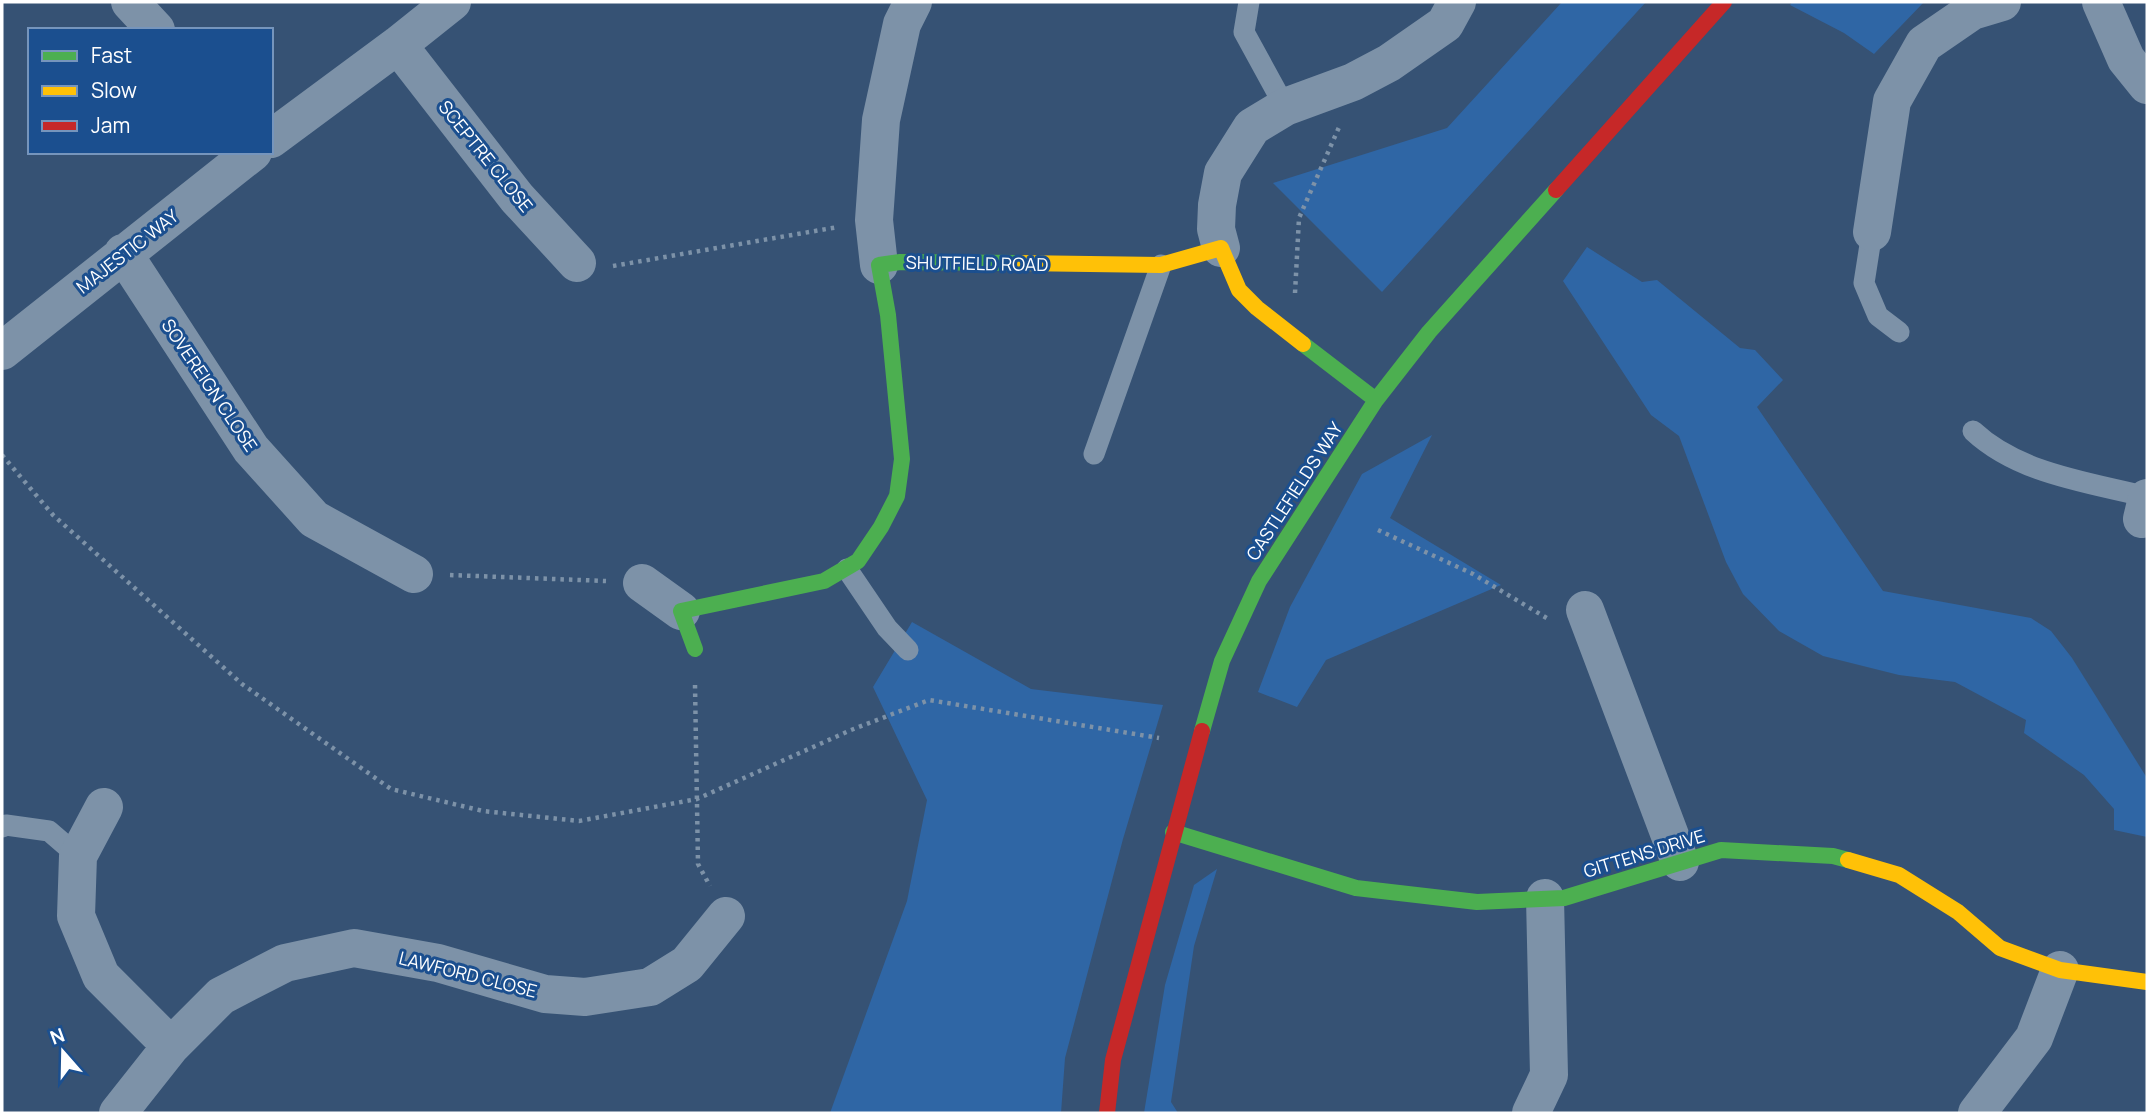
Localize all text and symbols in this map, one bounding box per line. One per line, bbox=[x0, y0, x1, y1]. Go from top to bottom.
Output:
legend bbox=[28, 28, 273, 154]
text: Fast bbox=[91, 41, 132, 69]
text: Slow bbox=[91, 76, 137, 104]
street label: SCEPTRE CLOSE bbox=[434, 95, 538, 217]
text: Jam bbox=[91, 111, 130, 139]
street label: MAJESTIC WAY bbox=[71, 203, 184, 298]
street label: SHUTFIELD ROAD bbox=[905, 250, 1049, 276]
street label: SOVEREIGN CLOSE bbox=[157, 314, 263, 456]
street label: CASTLEFIELDS WAY bbox=[1240, 416, 1348, 565]
street label: GITTENS DRIVE bbox=[1580, 823, 1708, 883]
street label: LAWFORD CLOSE bbox=[397, 945, 539, 1003]
north arrow bbox=[28, 1017, 98, 1087]
text: N bbox=[46, 1021, 68, 1051]

